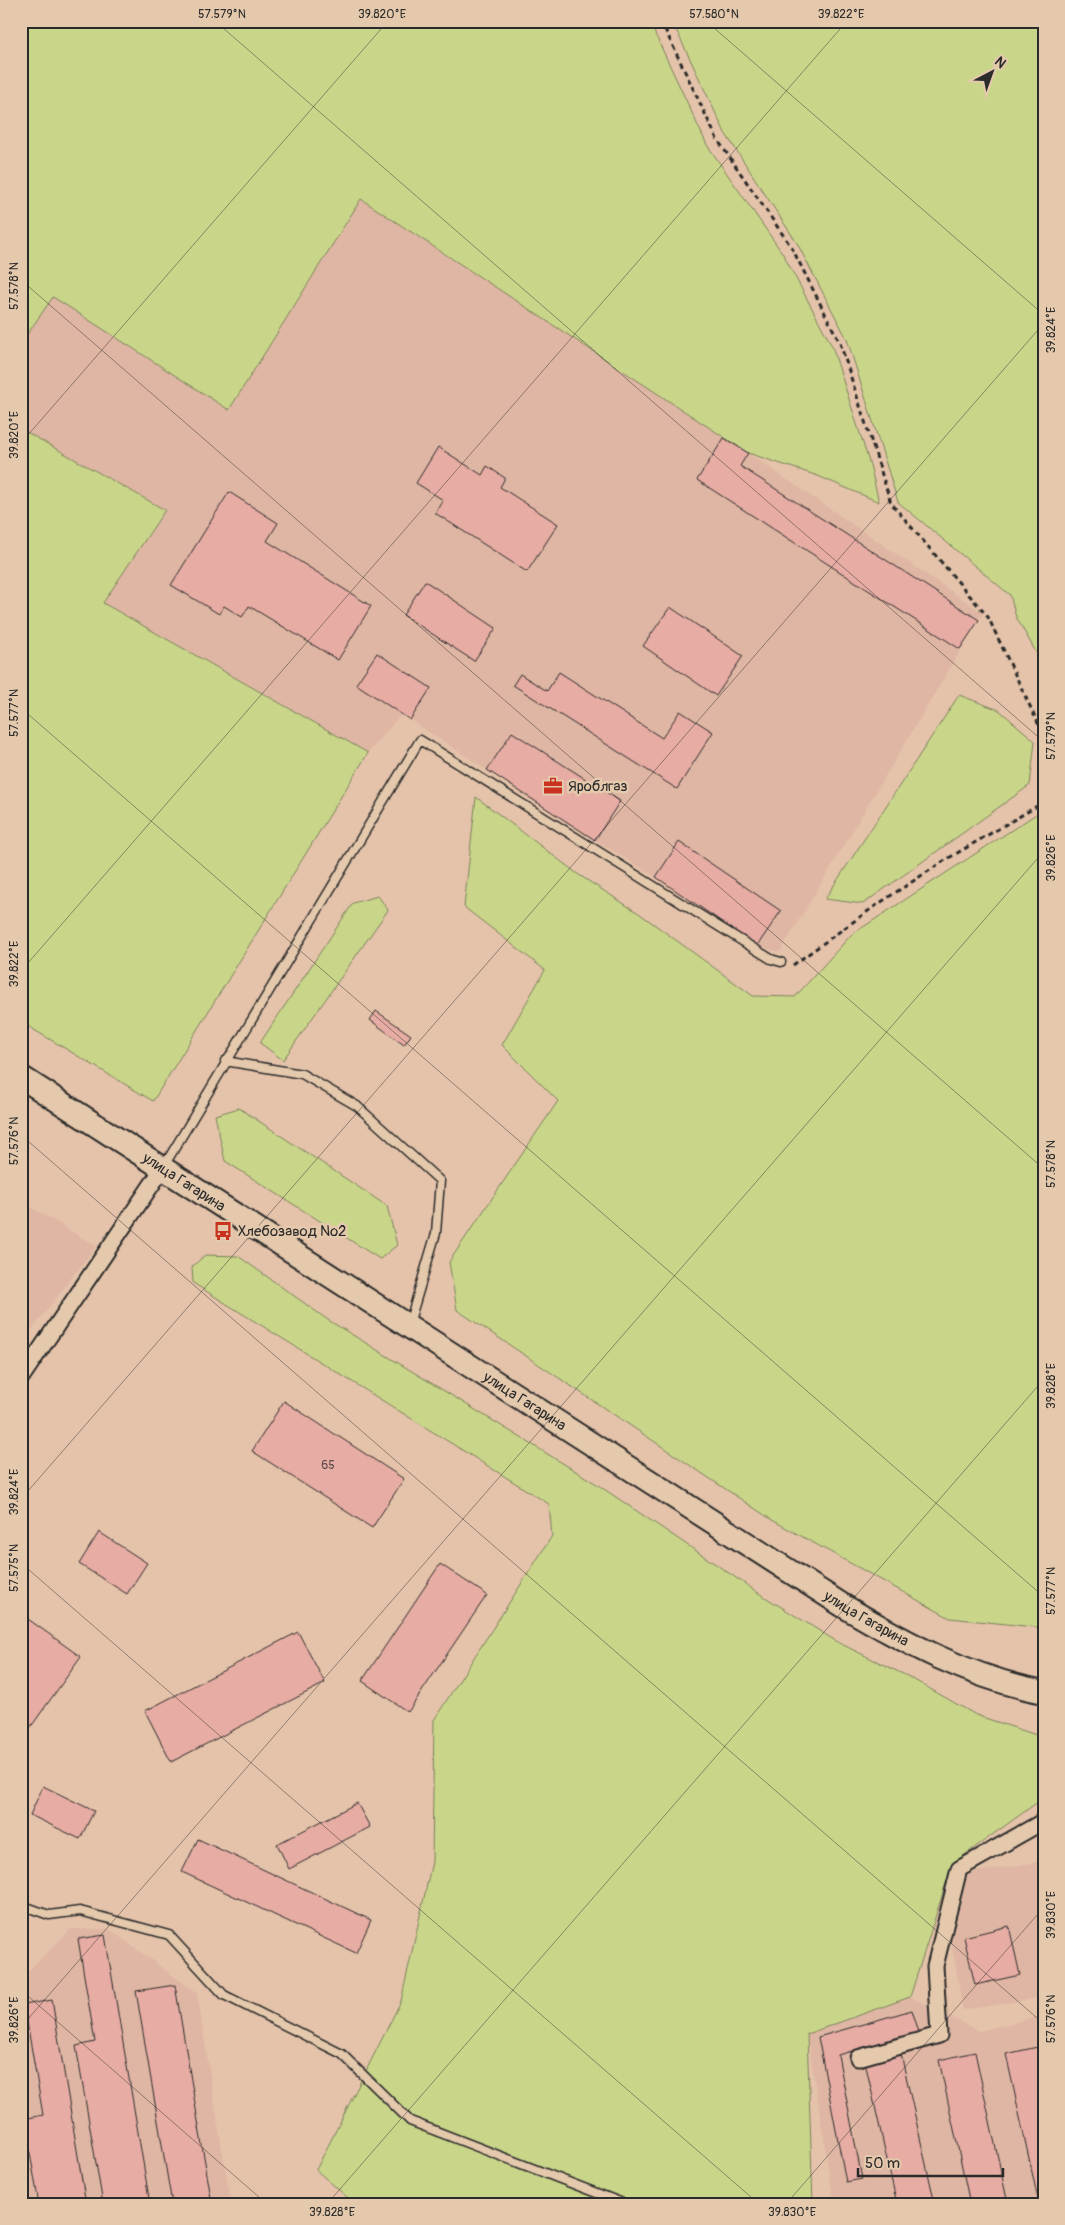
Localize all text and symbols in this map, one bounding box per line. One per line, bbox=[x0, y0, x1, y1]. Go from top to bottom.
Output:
text: 57.579°N bbox=[198, 7, 246, 22]
text: 39.820°E bbox=[358, 7, 406, 22]
text: 57.580°N bbox=[689, 7, 739, 22]
text: 39.822°E bbox=[818, 7, 864, 22]
north arrow bbox=[968, 48, 1018, 98]
text: N bbox=[991, 53, 1009, 72]
text: 57.578°N bbox=[7, 262, 22, 310]
text: 39.824°E bbox=[1044, 307, 1059, 353]
text: 39.820°E bbox=[7, 411, 22, 459]
text: 57.577°N bbox=[7, 689, 22, 737]
text: 57.579°N bbox=[1044, 712, 1059, 760]
office icon: Яроблгаз bbox=[542, 775, 564, 797]
place label: Яроблгаз bbox=[568, 777, 628, 796]
text: 39.826°E bbox=[1044, 835, 1059, 881]
text: 39.822°E bbox=[7, 941, 22, 987]
text: 57.576°N bbox=[7, 1117, 22, 1165]
text: 57.578°N bbox=[1044, 1140, 1059, 1188]
street label: улица Гагарина bbox=[138, 1148, 229, 1216]
bus stop icon: Хлебозавод №2 bbox=[212, 1220, 234, 1242]
place label: Хлебозавод №2 bbox=[238, 1222, 346, 1241]
text: 39.828°E bbox=[1044, 1363, 1059, 1409]
street label: улица Гагарина bbox=[479, 1367, 570, 1435]
house number: 65 bbox=[321, 1458, 335, 1473]
text: 39.824°E bbox=[7, 1469, 22, 1515]
text: 57.575°N bbox=[7, 1544, 22, 1592]
text: 57.577°N bbox=[1044, 1567, 1059, 1615]
street label: улица Гагарина bbox=[819, 1586, 912, 1650]
text: 39.830°E bbox=[1044, 1891, 1059, 1939]
text: 57.576°N bbox=[1044, 1995, 1059, 2043]
text: 39.826°E bbox=[7, 1997, 22, 2043]
scale bar bbox=[858, 2145, 1002, 2177]
text: 50 m bbox=[865, 2154, 900, 2173]
text: 39.828°E bbox=[309, 2205, 355, 2220]
text: 39.830°E bbox=[768, 2205, 816, 2220]

